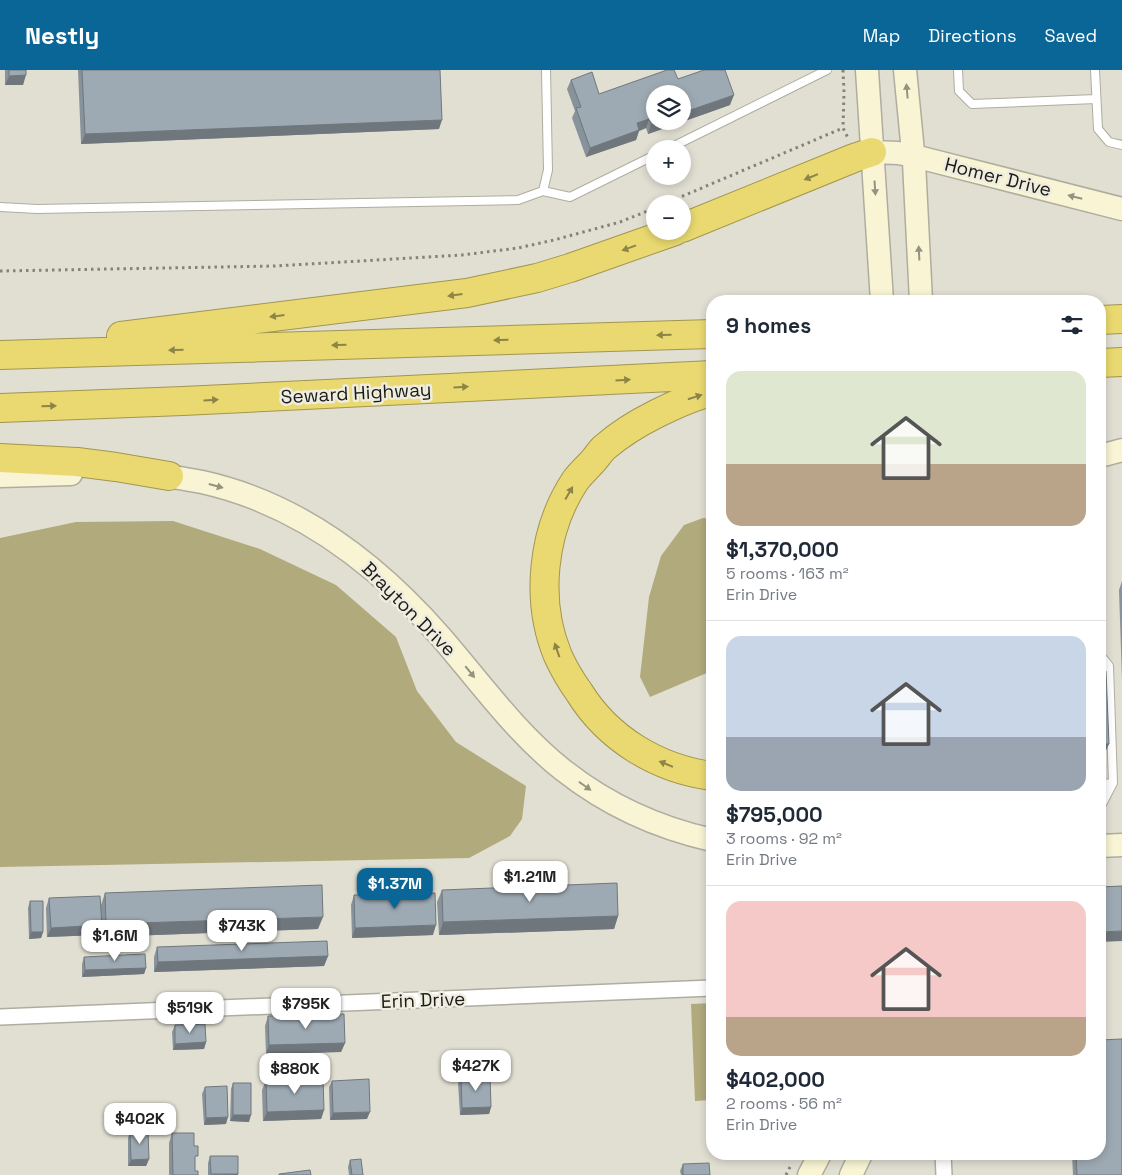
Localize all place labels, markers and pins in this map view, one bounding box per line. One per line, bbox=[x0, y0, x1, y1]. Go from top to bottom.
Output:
pin: $1.21M bbox=[489, 860, 571, 903]
pin: $1.37M bbox=[354, 868, 436, 910]
pin: $743K bbox=[207, 910, 277, 952]
pin: $1.6M bbox=[80, 920, 150, 962]
pin: $795K bbox=[271, 988, 341, 1030]
pin: $519K bbox=[155, 992, 225, 1034]
pin: $427K bbox=[441, 1050, 511, 1092]
pin: $880K bbox=[260, 1052, 330, 1095]
pin: $402K bbox=[105, 1102, 175, 1145]

